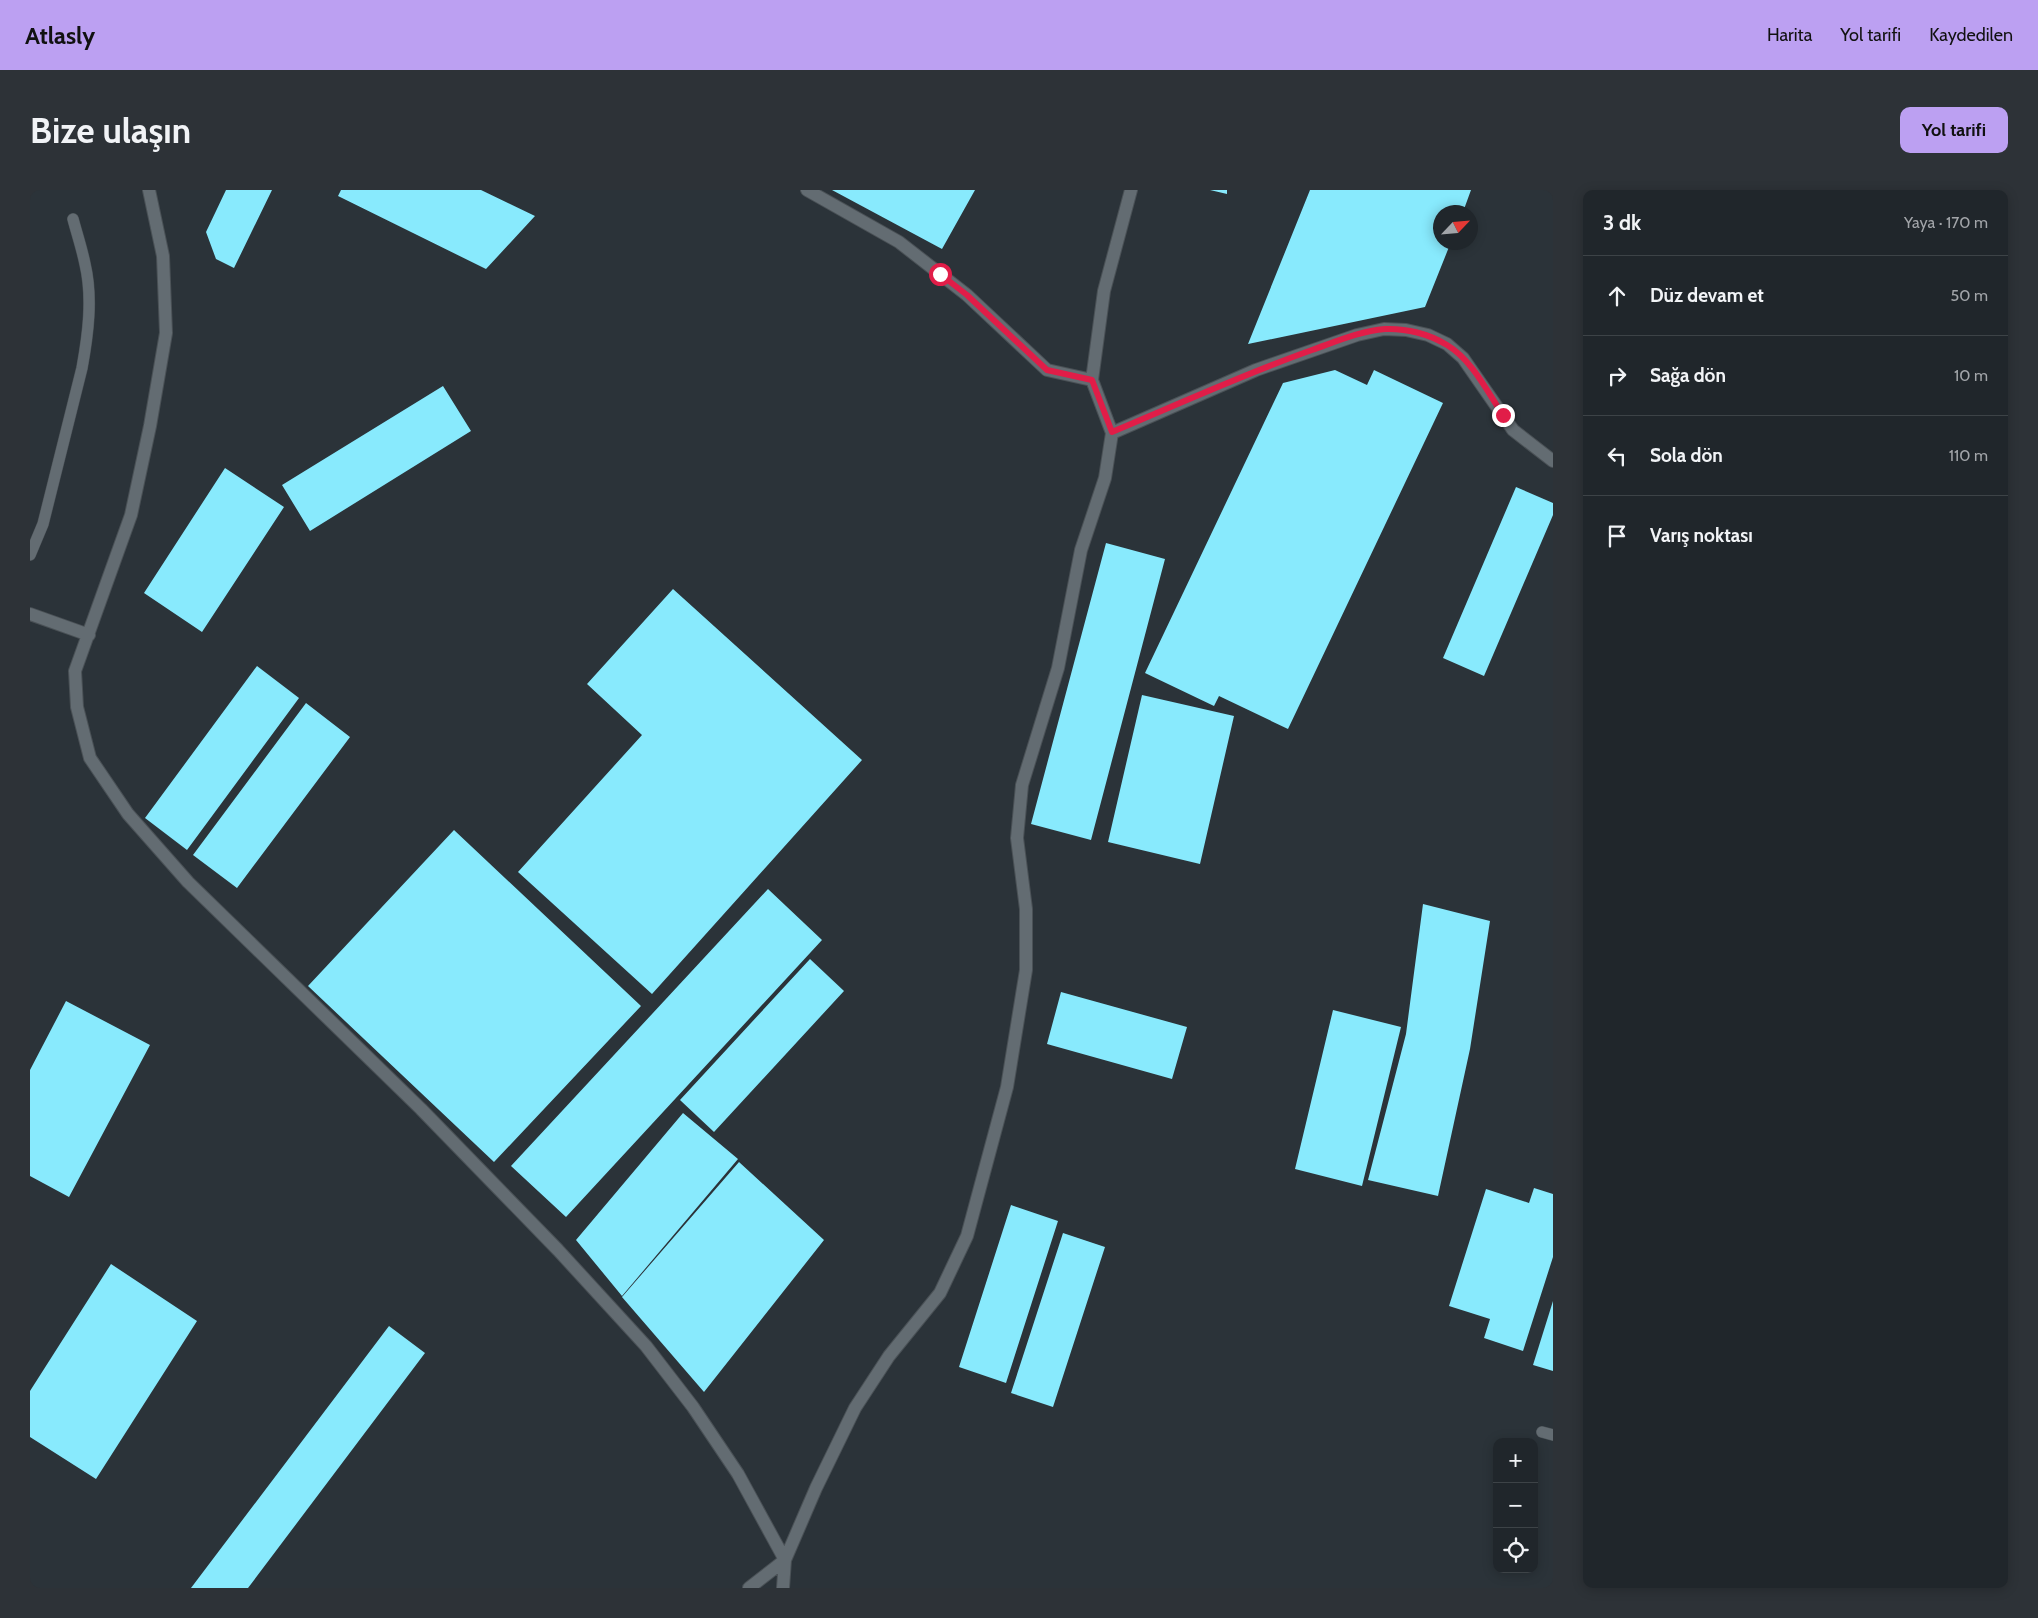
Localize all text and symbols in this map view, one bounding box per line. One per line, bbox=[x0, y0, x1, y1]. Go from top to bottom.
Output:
text: Atlasly bbox=[25, 21, 95, 50]
text: Harita bbox=[1767, 24, 1812, 46]
text: Yol tarifi bbox=[1840, 24, 1901, 46]
text: Kaydedilen bbox=[1929, 24, 2013, 46]
button: Yol tarifi bbox=[1900, 107, 2008, 153]
text: Bize ulaşın bbox=[30, 109, 191, 152]
north arrow bbox=[1433, 205, 1478, 250]
text: 3 dk bbox=[1603, 210, 1641, 235]
text: Yaya · 170 m bbox=[1904, 213, 1988, 232]
route start bbox=[929, 263, 952, 286]
icon: ahead bbox=[1603, 282, 1631, 310]
text: Düz devam et bbox=[1650, 284, 1764, 307]
text: 50 m bbox=[1951, 286, 1988, 305]
icon: right bbox=[1603, 362, 1631, 390]
text: Sağa dön bbox=[1650, 364, 1726, 387]
text: 10 m bbox=[1954, 366, 1988, 385]
route end bbox=[1492, 404, 1515, 427]
icon: left bbox=[1603, 442, 1631, 470]
text: Sola dön bbox=[1650, 444, 1723, 467]
text: 110 m bbox=[1949, 446, 1988, 465]
icon: arrive bbox=[1603, 522, 1631, 550]
text: Varış noktası bbox=[1650, 524, 1753, 547]
map controls bbox=[1493, 1438, 1538, 1573]
button: + bbox=[1493, 1438, 1538, 1483]
button: − bbox=[1493, 1483, 1538, 1528]
button: locate bbox=[1493, 1528, 1538, 1573]

